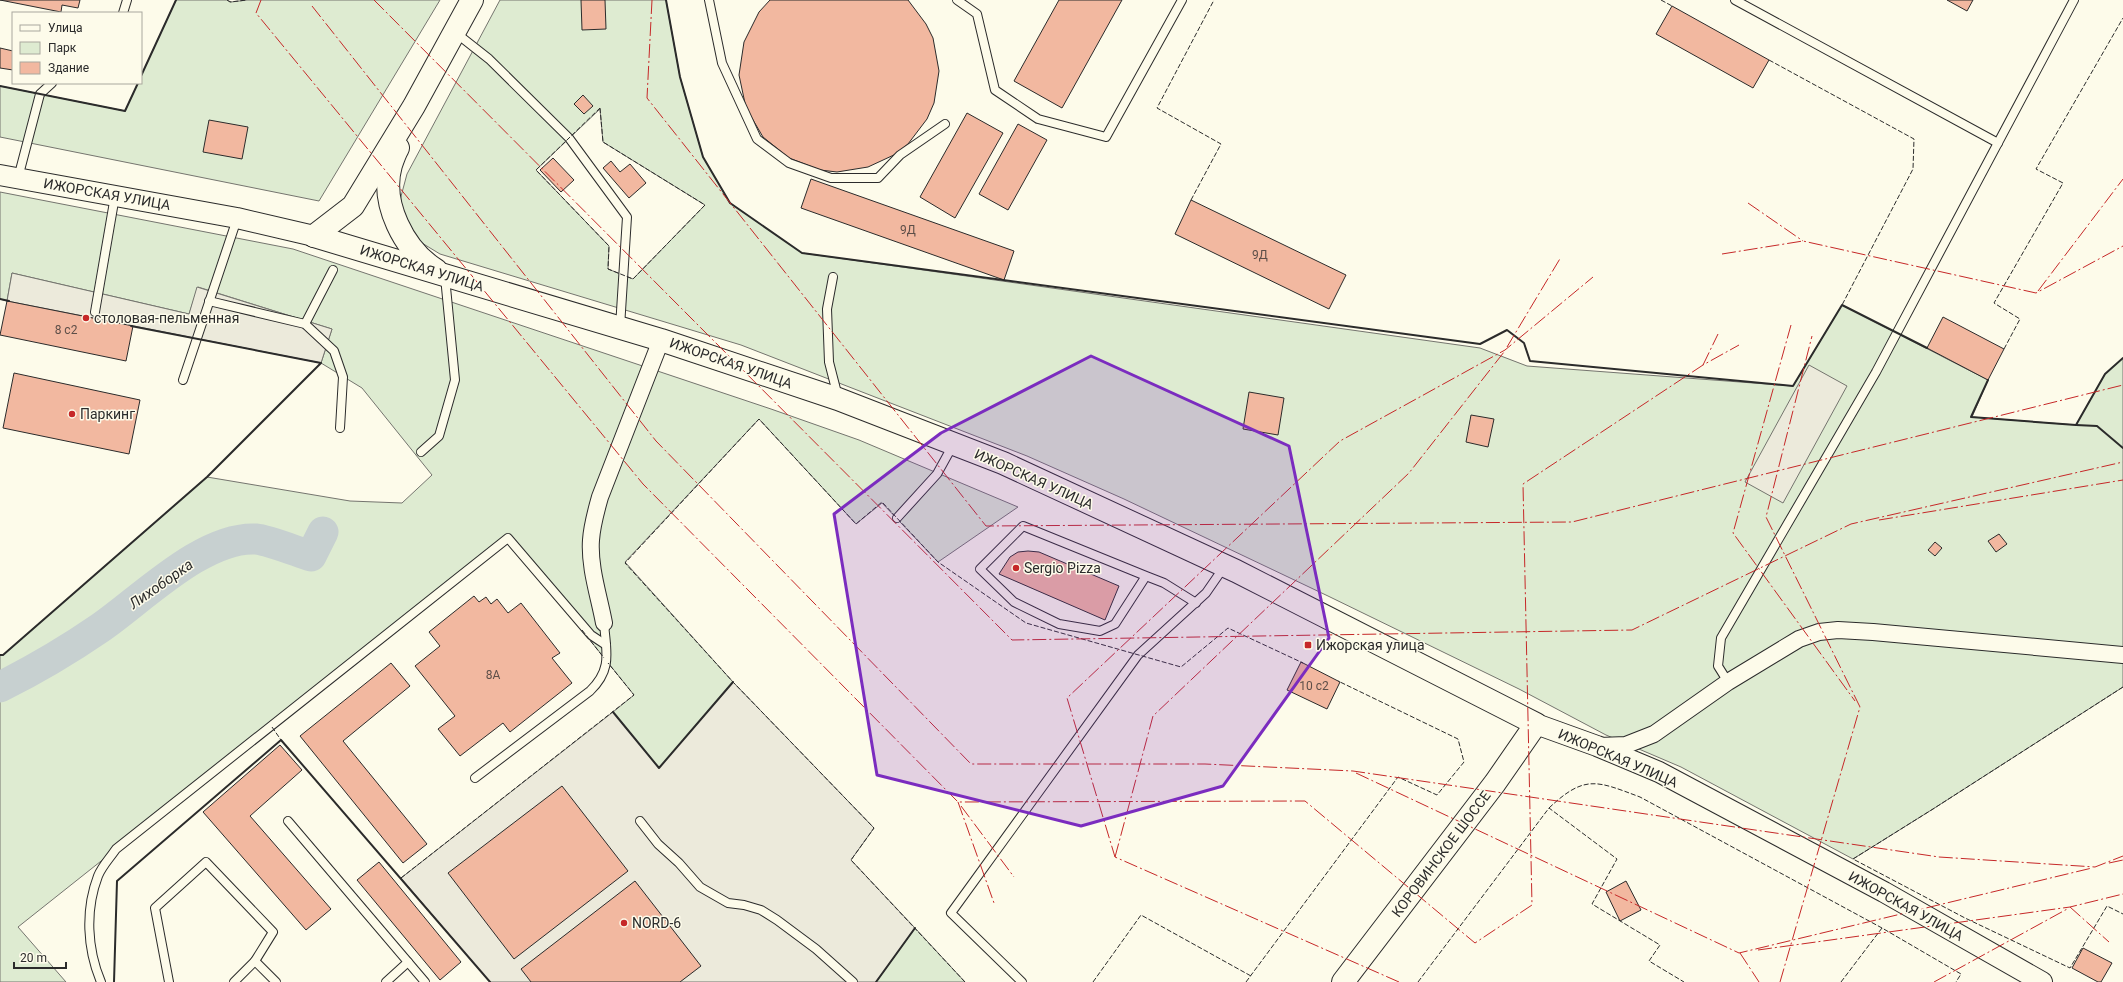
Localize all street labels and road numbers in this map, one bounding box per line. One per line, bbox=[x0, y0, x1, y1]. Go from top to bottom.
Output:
street label: ИЖОРСКАЯ УЛИЦА bbox=[42, 175, 172, 213]
street label: ИЖОРСКАЯ УЛИЦА bbox=[358, 242, 486, 294]
street label: ИЖОРСКАЯ УЛИЦА bbox=[668, 335, 794, 391]
street label: ИЖОРСКАЯ УЛИЦА bbox=[972, 446, 1096, 512]
street label: ИЖОРСКАЯ УЛИЦА bbox=[1556, 726, 1680, 790]
street label: КОРОВИНСКОЕ ШОССЕ bbox=[1388, 788, 1494, 920]
street label: ИЖОРСКАЯ УЛИЦА bbox=[1846, 868, 1966, 944]

